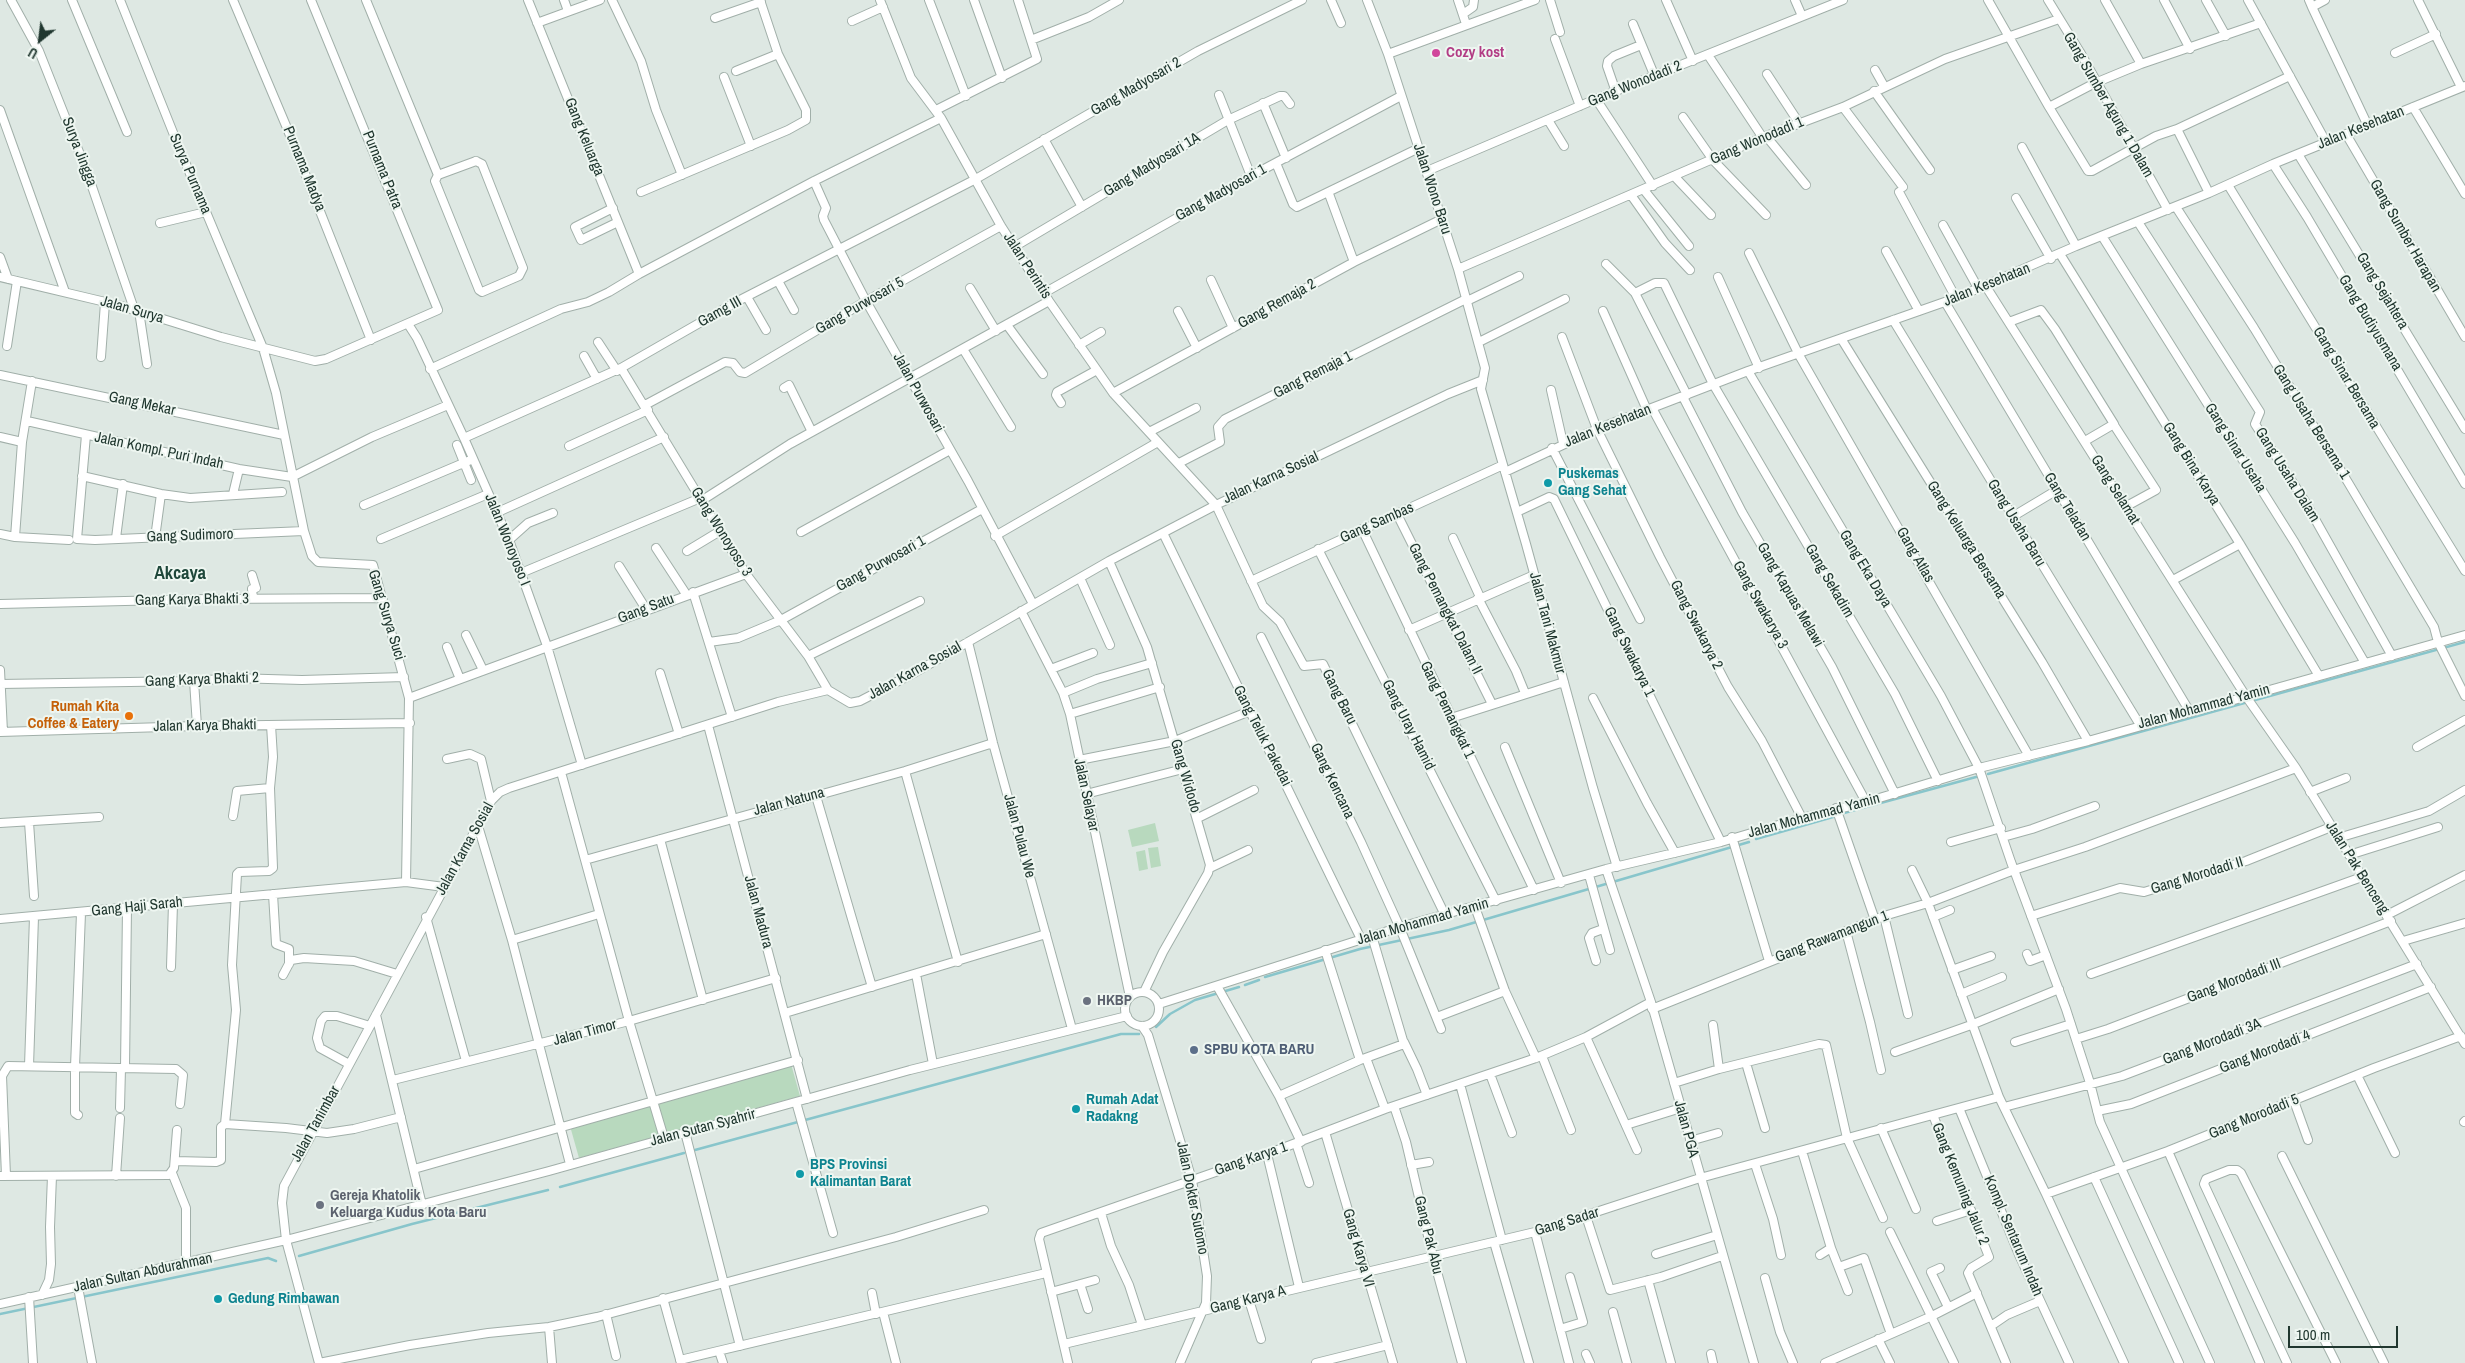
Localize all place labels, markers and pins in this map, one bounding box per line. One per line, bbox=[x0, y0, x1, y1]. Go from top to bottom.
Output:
place label: Cozy kost bbox=[1446, 44, 1504, 62]
marker: Cozy kost bbox=[1430, 47, 1442, 59]
place label: Puskemas Gang Sehat bbox=[1558, 465, 1626, 500]
marker: Puskemas Gang Sehat bbox=[1542, 477, 1554, 489]
place label: Rumah Kita Coffee & Eatery bbox=[27, 698, 119, 733]
marker: Rumah Kita Coffee & Eatery bbox=[123, 710, 135, 722]
place label: HKBP bbox=[1097, 992, 1132, 1010]
marker: HKBP bbox=[1081, 995, 1093, 1007]
place label: SPBU KOTA BARU bbox=[1204, 1041, 1314, 1059]
marker: SPBU KOTA BARU bbox=[1188, 1044, 1200, 1056]
place label: Rumah Adat Radakng bbox=[1086, 1091, 1158, 1126]
marker: Rumah Adat Radakng bbox=[1070, 1103, 1082, 1115]
place label: BPS Provinsi Kalimantan Barat bbox=[810, 1156, 911, 1191]
marker: BPS Provinsi Kalimantan Barat bbox=[794, 1168, 806, 1180]
place label: Gereja Khatolik Keluarga Kudus Kota Baru bbox=[330, 1187, 487, 1222]
marker: Gereja Khatolik Keluarga Kudus Kota Baru bbox=[314, 1199, 326, 1211]
place label: Gedung Rimbawan bbox=[228, 1290, 339, 1308]
marker: Gedung Rimbawan bbox=[212, 1293, 224, 1305]

